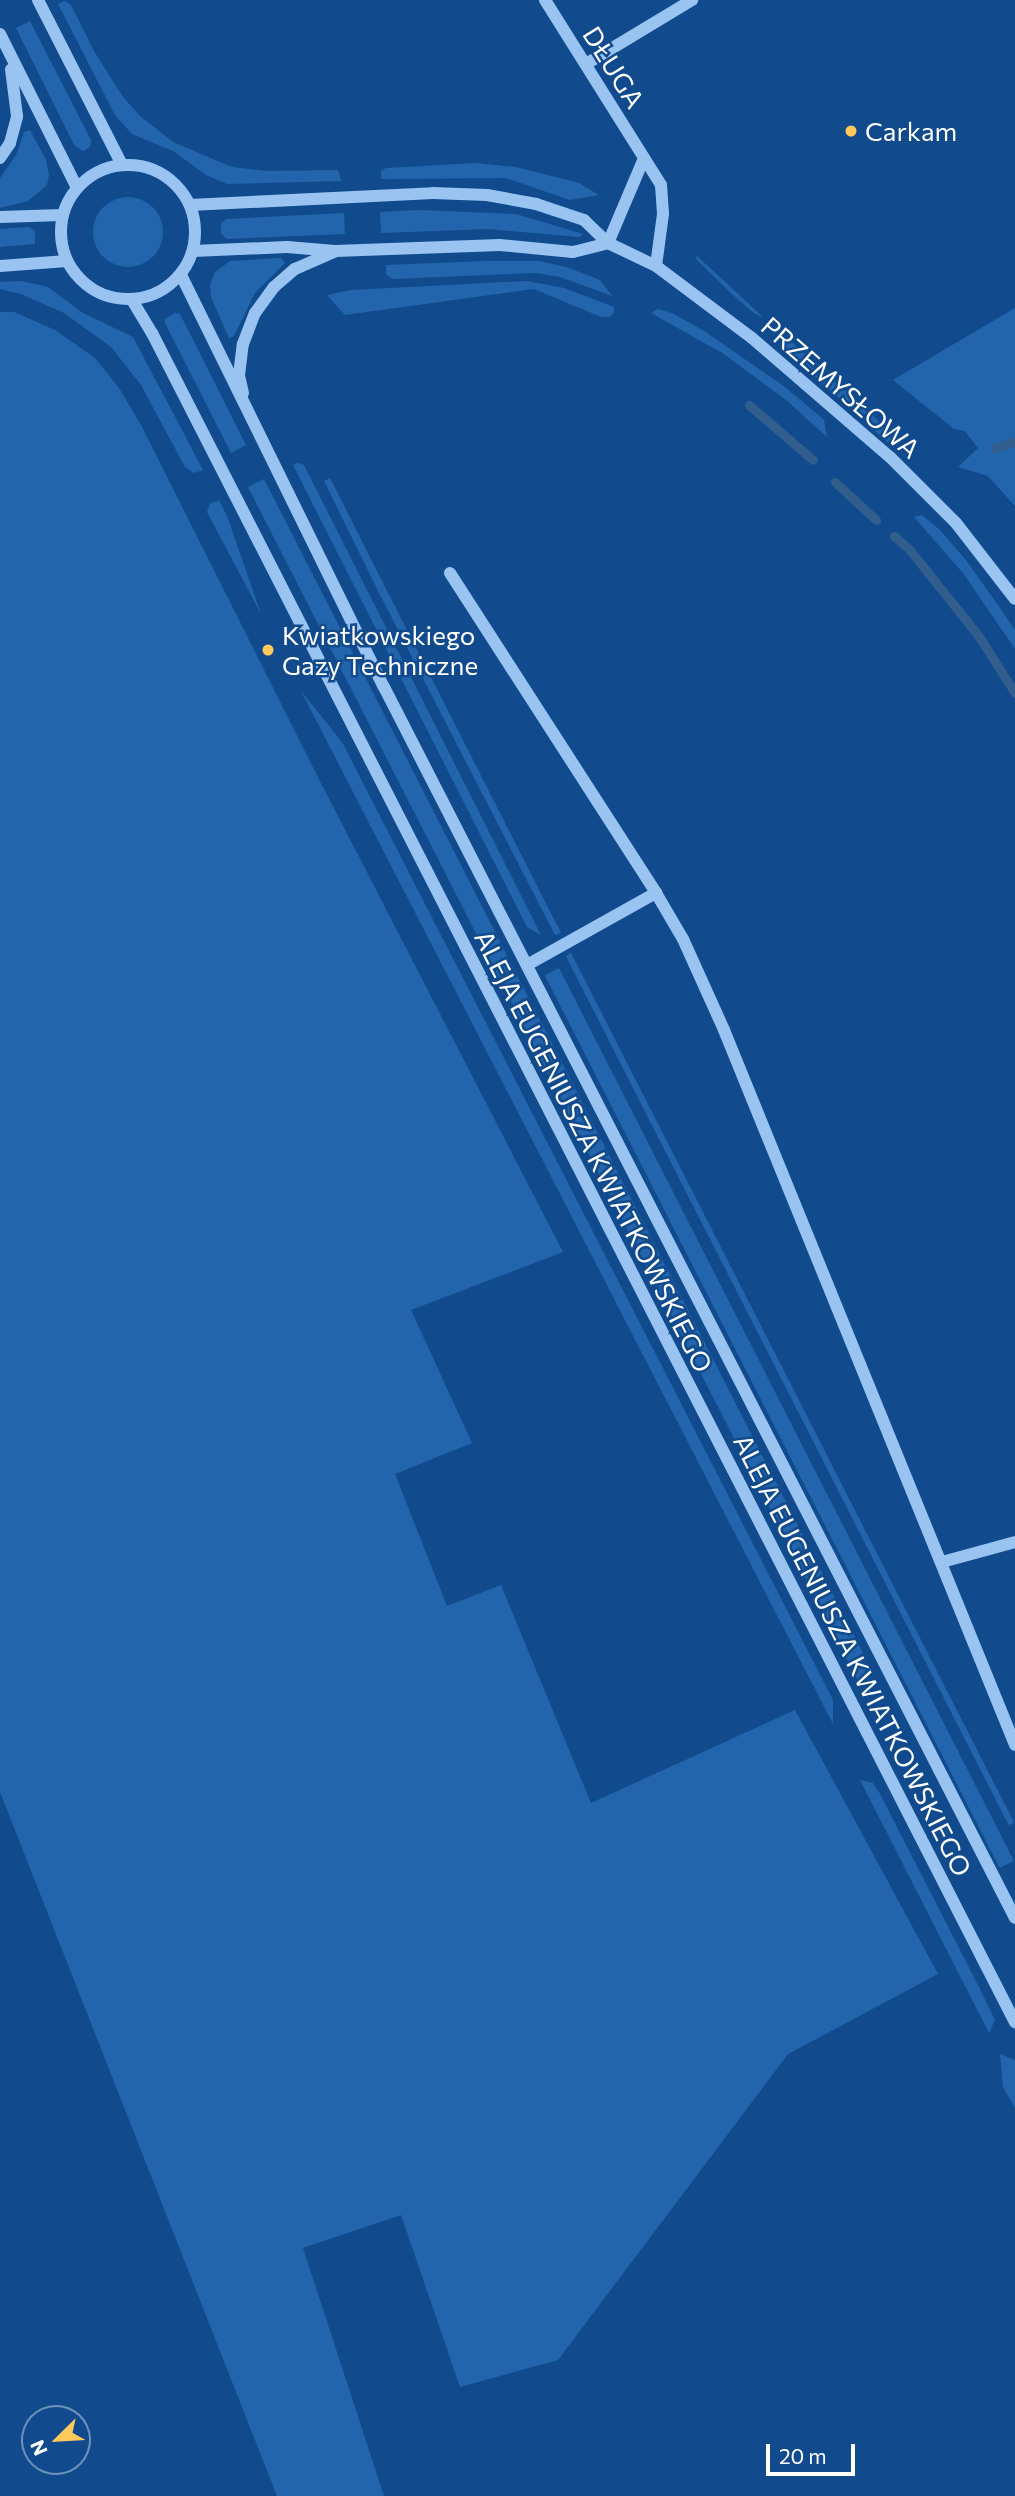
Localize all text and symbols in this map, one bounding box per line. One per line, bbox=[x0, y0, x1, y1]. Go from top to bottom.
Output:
street label: DŁUGA bbox=[577, 20, 651, 114]
place label: Carkam bbox=[865, 115, 957, 147]
marker: Carkam bbox=[843, 123, 859, 139]
street label: PRZEMYSŁOWA bbox=[755, 310, 927, 464]
place label: Kwiatkowskiego Gazy Techniczne bbox=[282, 619, 478, 680]
marker: Kwiatkowskiego Gazy Techniczne bbox=[260, 642, 276, 658]
street label: ALEJA EUGENIUSZA KWIATKOWSKIEGO bbox=[468, 925, 720, 1377]
street label: ALEJA EUGENIUSZA KWIATKOWSKIEGO bbox=[727, 1429, 979, 1881]
north arrow bbox=[21, 2405, 91, 2475]
scale bar bbox=[770, 2430, 859, 2474]
text: N bbox=[25, 2437, 52, 2459]
text: 20 m bbox=[779, 2443, 827, 2468]

